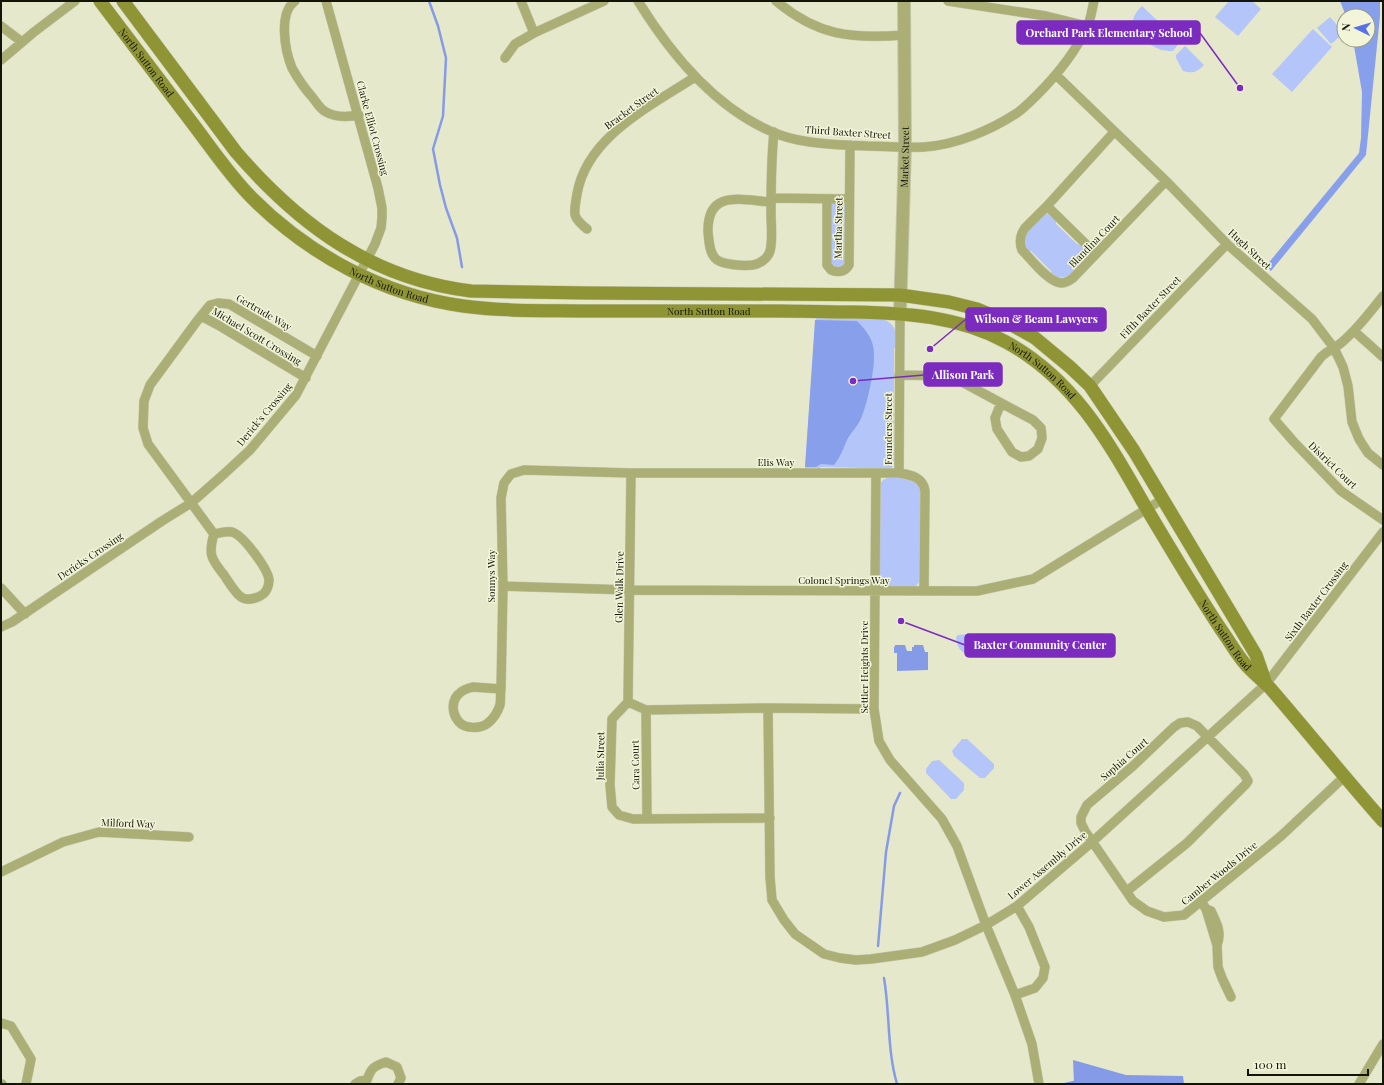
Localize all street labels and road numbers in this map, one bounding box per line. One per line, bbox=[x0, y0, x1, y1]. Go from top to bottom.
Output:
street label: North Sutton Road bbox=[116, 25, 177, 100]
street label: Clarke Elliot Crossing bbox=[354, 79, 393, 178]
street label: Bracket Street bbox=[601, 83, 661, 132]
street label: Third Baxter Street bbox=[805, 122, 892, 142]
street label: Market Street bbox=[897, 126, 912, 188]
street label: Martha Street bbox=[830, 197, 846, 259]
street label: Blandina Court bbox=[1065, 211, 1123, 270]
street label: Hugh Street bbox=[1226, 226, 1275, 273]
street label: North Sutton Road bbox=[347, 264, 430, 306]
street label: Fifth Baxter Street bbox=[1116, 272, 1184, 342]
street label: Gertrude Way bbox=[234, 290, 294, 334]
street label: Michael Scott Crossing bbox=[210, 304, 305, 369]
street label: North Sutton Road bbox=[667, 304, 751, 318]
street label: North Sutton Road bbox=[1006, 338, 1079, 402]
street label: Derick's Crossing bbox=[233, 379, 295, 449]
street label: Founders Street bbox=[881, 393, 895, 465]
street label: District Court bbox=[1306, 438, 1361, 492]
street label: Elis Way bbox=[757, 455, 795, 469]
street label: Dericks Crossing bbox=[54, 528, 126, 583]
street label: Sonnys Way bbox=[484, 550, 498, 602]
street label: Glen Walk Drive bbox=[611, 551, 627, 623]
street label: Sixth Baxter Crossing bbox=[1281, 558, 1351, 644]
street label: Colonel Springs Way bbox=[798, 573, 890, 587]
street label: North Sutton Road bbox=[1196, 597, 1255, 674]
street label: Settler Heights Drive bbox=[857, 620, 871, 714]
street label: Julia Street bbox=[593, 731, 607, 782]
street label: Sophia Court bbox=[1097, 734, 1151, 784]
street label: Cara Court bbox=[628, 740, 642, 790]
street label: Milford Way bbox=[101, 815, 155, 831]
street label: Lower Assembly Drive bbox=[1004, 828, 1090, 902]
street label: Camber Woods Drive bbox=[1178, 838, 1260, 908]

